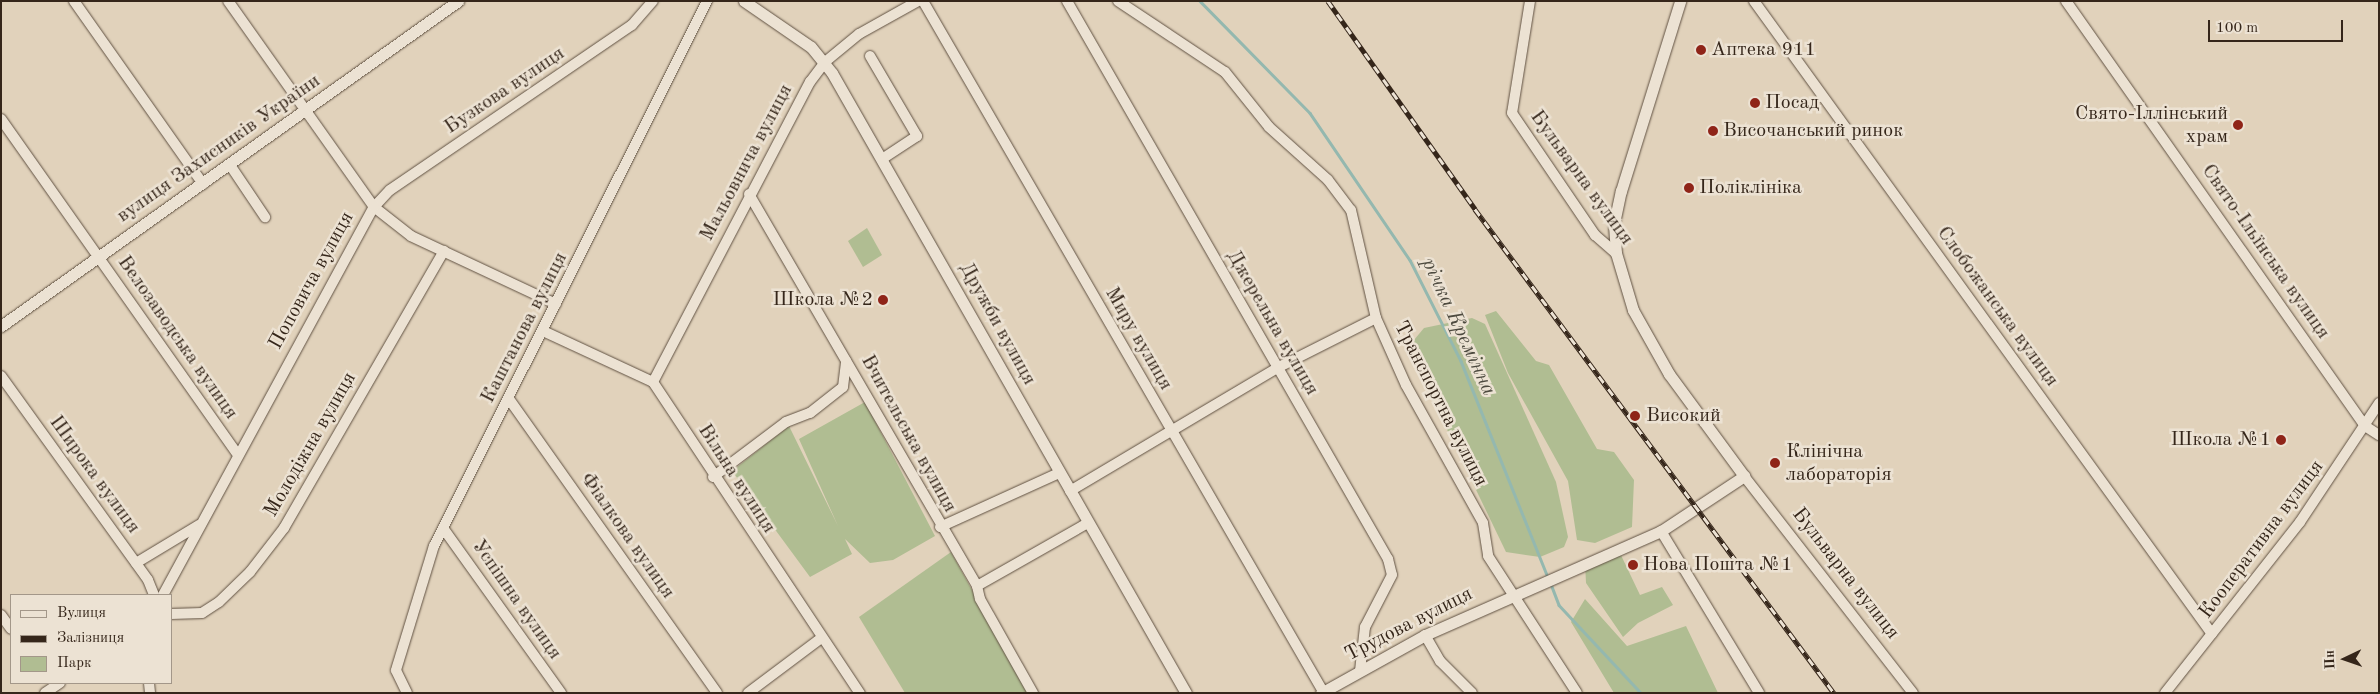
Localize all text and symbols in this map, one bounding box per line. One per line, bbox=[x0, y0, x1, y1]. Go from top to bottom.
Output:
scale bar bbox=[2210, 10, 2345, 42]
text: 100 m bbox=[2216, 21, 2258, 36]
place label: Аптека 911 bbox=[1711, 38, 1816, 62]
street label: Бузкова вулиця bbox=[440, 42, 570, 140]
marker: Аптека 911 bbox=[1695, 44, 1707, 56]
street label: вулиця Захисників України bbox=[113, 70, 325, 228]
street label: Мальовнича вулиця bbox=[696, 81, 798, 245]
place label: Посад bbox=[1765, 91, 1819, 115]
marker: Посад bbox=[1749, 97, 1761, 109]
place label: Свято-Іллінський храм bbox=[2075, 102, 2228, 149]
street label: Бульварна вулиця bbox=[1524, 106, 1638, 250]
place label: Височанський ринок bbox=[1723, 119, 1903, 143]
marker: Свято-Іллінський храм bbox=[2232, 119, 2244, 131]
marker: Височанський ринок bbox=[1707, 125, 1719, 137]
street label: Свято-Ільїнська вулиця bbox=[2196, 160, 2334, 344]
place label: Поліклініка bbox=[1699, 176, 1802, 200]
marker: Поліклініка bbox=[1683, 182, 1695, 194]
street label: Поповича вулиця bbox=[264, 208, 360, 354]
street label: Слобожанська вулиця bbox=[1931, 222, 2063, 392]
street label: Джерельна вулиця bbox=[1221, 246, 1323, 400]
street label: Каштанова вулиця bbox=[477, 248, 573, 408]
street label: Велозаводська вулиця bbox=[111, 252, 243, 424]
water label: річка Кремінна bbox=[1415, 254, 1501, 400]
street label: Дружби вулиця bbox=[953, 258, 1041, 390]
street label: Миру вулиця bbox=[1099, 283, 1177, 395]
place label: Школа №2 bbox=[772, 288, 873, 312]
marker: Школа №2 bbox=[877, 294, 889, 306]
street label: Транспортна вулиця bbox=[1388, 317, 1492, 491]
street label: Вчительська вулиця bbox=[855, 351, 961, 517]
street label: Молодіжна вулиця bbox=[260, 368, 362, 522]
place label: Високий bbox=[1646, 404, 1721, 428]
marker: Високий bbox=[1628, 409, 1642, 423]
street label: Широка вулиця bbox=[43, 411, 145, 539]
street label: Вільна вулиця bbox=[692, 420, 780, 538]
place label: Школа №1 bbox=[2170, 428, 2271, 452]
marker: Школа №1 bbox=[2275, 434, 2287, 446]
place label: Клінічна лабораторія bbox=[1786, 440, 1892, 487]
marker: Клінічна лабораторія bbox=[1768, 456, 1782, 470]
street label: Кооперативна вулиця bbox=[2195, 456, 2329, 624]
street label: Фіалкова вулиця bbox=[575, 468, 679, 604]
street label: Бульварна вулиця bbox=[1786, 503, 1904, 645]
street label: Успішна вулиця bbox=[466, 535, 566, 665]
place label: Нова Пошта №1 bbox=[1643, 553, 1793, 577]
marker: Нова Пошта №1 bbox=[1627, 559, 1639, 571]
street label: Трудова вулиця bbox=[1341, 583, 1477, 667]
legend bbox=[10, 594, 172, 684]
text: Вулиця bbox=[57, 606, 106, 621]
text: Залізниця bbox=[57, 631, 124, 646]
north arrow bbox=[2320, 634, 2370, 684]
text: Пн bbox=[2323, 650, 2338, 670]
text: Парк bbox=[57, 656, 92, 671]

